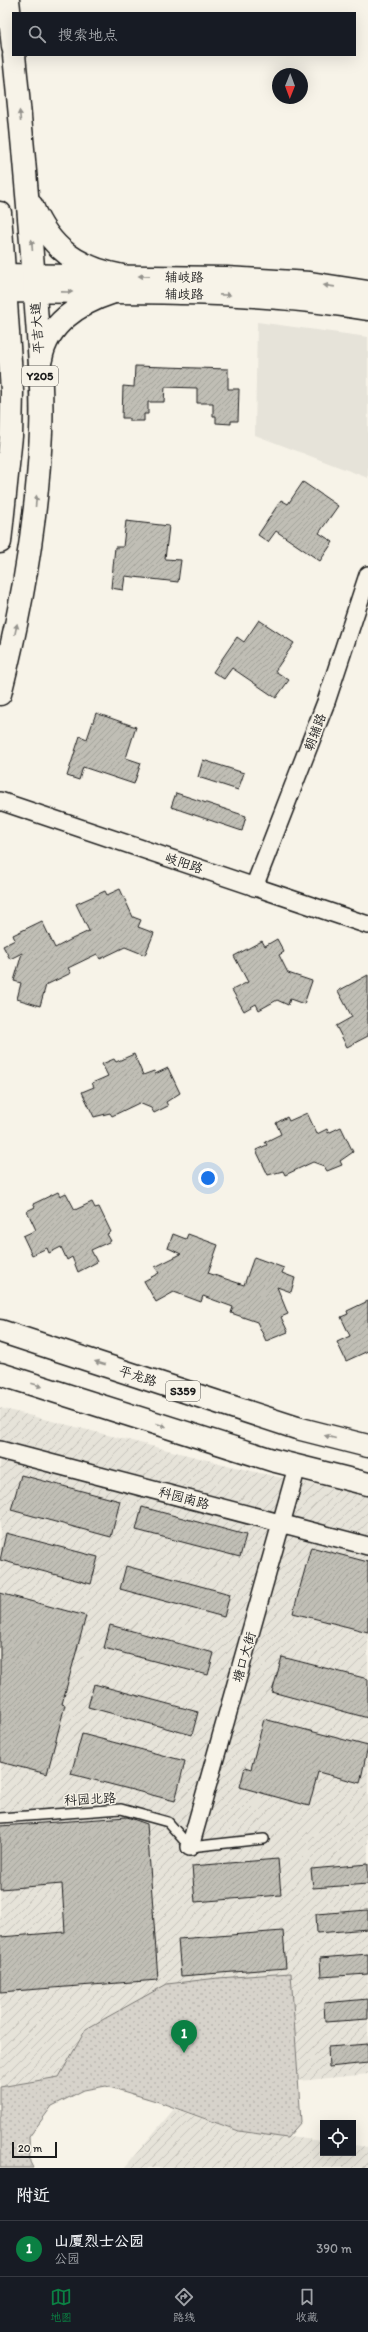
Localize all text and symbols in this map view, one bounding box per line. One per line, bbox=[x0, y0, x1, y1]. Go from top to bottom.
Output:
search box bbox=[12, 12, 356, 56]
icon: search bbox=[26, 23, 48, 45]
text: 搜索地点 bbox=[58, 26, 118, 44]
north arrow bbox=[272, 68, 308, 104]
one-way arrow bbox=[17, 109, 24, 122]
one-way arrow bbox=[28, 239, 35, 251]
street label: 辅岐路 bbox=[164, 269, 204, 285]
one-way arrow bbox=[137, 273, 150, 279]
one-way arrow bbox=[323, 283, 336, 289]
street label: 辅歧路 bbox=[164, 286, 204, 302]
one-way arrow bbox=[61, 289, 74, 295]
one-way arrow bbox=[219, 292, 232, 298]
street label: 平吉大道 bbox=[28, 302, 46, 354]
road number: Y205 bbox=[22, 366, 58, 386]
one-way arrow bbox=[33, 495, 39, 507]
one-way arrow bbox=[13, 623, 19, 635]
street label: 朝辅路 bbox=[301, 711, 329, 753]
street label: 岐阳路 bbox=[163, 850, 205, 876]
your location bbox=[198, 1168, 218, 1188]
one-way arrow bbox=[93, 1360, 105, 1366]
street label: 平龙路 bbox=[117, 1363, 159, 1389]
road number: S359 bbox=[166, 1381, 200, 1401]
one-way arrow bbox=[31, 1383, 43, 1389]
one-way arrow bbox=[155, 1423, 167, 1429]
one-way arrow bbox=[324, 1434, 336, 1440]
street label: 科园南路 bbox=[157, 1484, 211, 1512]
street label: 塘口大街 bbox=[230, 1630, 258, 1684]
street label: 科园北路 bbox=[64, 1790, 116, 1808]
pin: 1 bbox=[171, 2020, 197, 2053]
map controls bbox=[320, 2120, 356, 2156]
button: locate bbox=[320, 2120, 356, 2156]
scale bar bbox=[12, 2140, 57, 2159]
text: 20 m bbox=[18, 2142, 42, 2155]
text: 附近 bbox=[16, 2185, 50, 2205]
text: 山厦烈士公园 bbox=[54, 2232, 144, 2250]
text: 1 bbox=[26, 2241, 32, 2256]
text: 390 m bbox=[316, 2241, 352, 2256]
text: 公园 bbox=[54, 2251, 80, 2266]
tab: 地图 bbox=[50, 2286, 72, 2324]
tab: 路线 bbox=[173, 2286, 195, 2324]
tab: 收藏 bbox=[296, 2286, 318, 2324]

